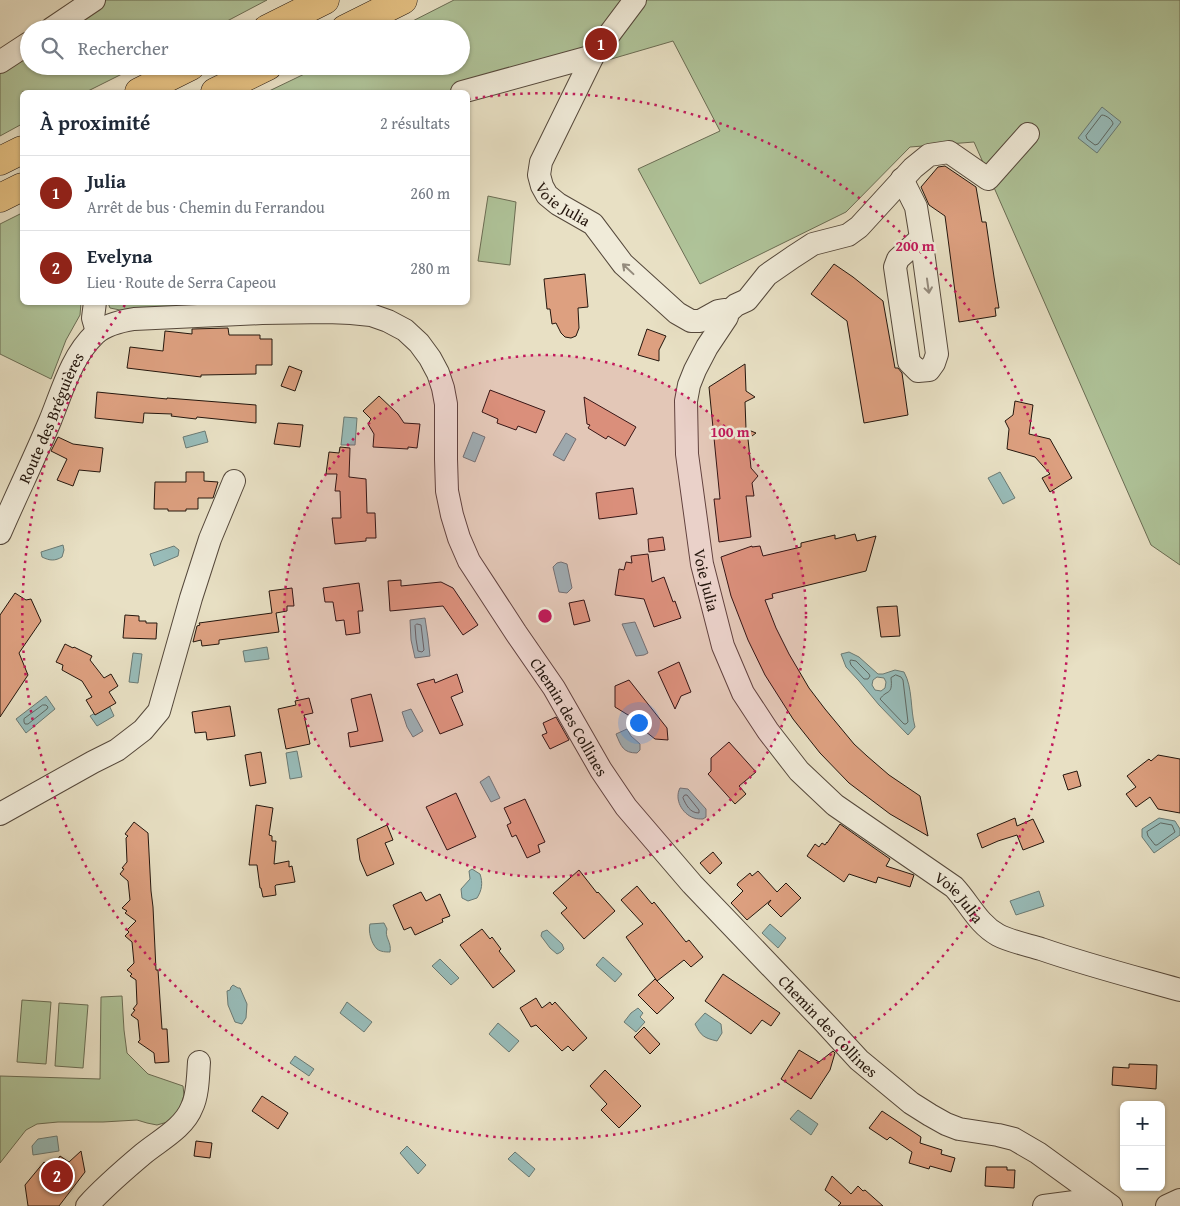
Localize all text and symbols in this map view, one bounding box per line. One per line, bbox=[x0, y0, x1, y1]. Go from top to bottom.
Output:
search box bbox=[20, 20, 470, 75]
pin: 1 bbox=[585, 25, 617, 63]
icon: search bbox=[38, 34, 66, 62]
text: Rechercher bbox=[78, 34, 169, 62]
text: À proximité bbox=[40, 107, 150, 138]
text: 2 résultats bbox=[380, 111, 450, 135]
text: Julia bbox=[87, 167, 126, 195]
street label: Voie Julia bbox=[530, 177, 595, 232]
text: 1 bbox=[52, 181, 60, 205]
text: 260 m bbox=[410, 181, 450, 205]
text: Arrêt de bus · Chemin du Ferrandou bbox=[87, 195, 325, 219]
text: 200 m bbox=[895, 235, 935, 256]
text: Evelyna bbox=[87, 242, 152, 270]
text: 2 bbox=[52, 256, 60, 280]
text: 280 m bbox=[410, 256, 450, 280]
one-way arrow bbox=[622, 263, 635, 275]
text: Lieu · Route de Serra Capeou bbox=[87, 270, 276, 294]
one-way arrow bbox=[923, 278, 933, 294]
street label: Route des Bréguières bbox=[12, 347, 90, 487]
text: 100 m bbox=[710, 421, 750, 442]
street label: Voie Julia bbox=[688, 547, 726, 614]
centre of rings bbox=[536, 607, 554, 625]
street label: Chemin des Collines bbox=[524, 653, 614, 781]
your location bbox=[626, 710, 652, 736]
street label: Voie Julia bbox=[930, 865, 990, 928]
street label: Chemin des Collines bbox=[773, 969, 883, 1083]
map controls bbox=[1120, 1101, 1165, 1191]
button: + bbox=[1120, 1101, 1165, 1146]
button: − bbox=[1120, 1146, 1165, 1191]
pin: 2 bbox=[41, 1157, 73, 1195]

